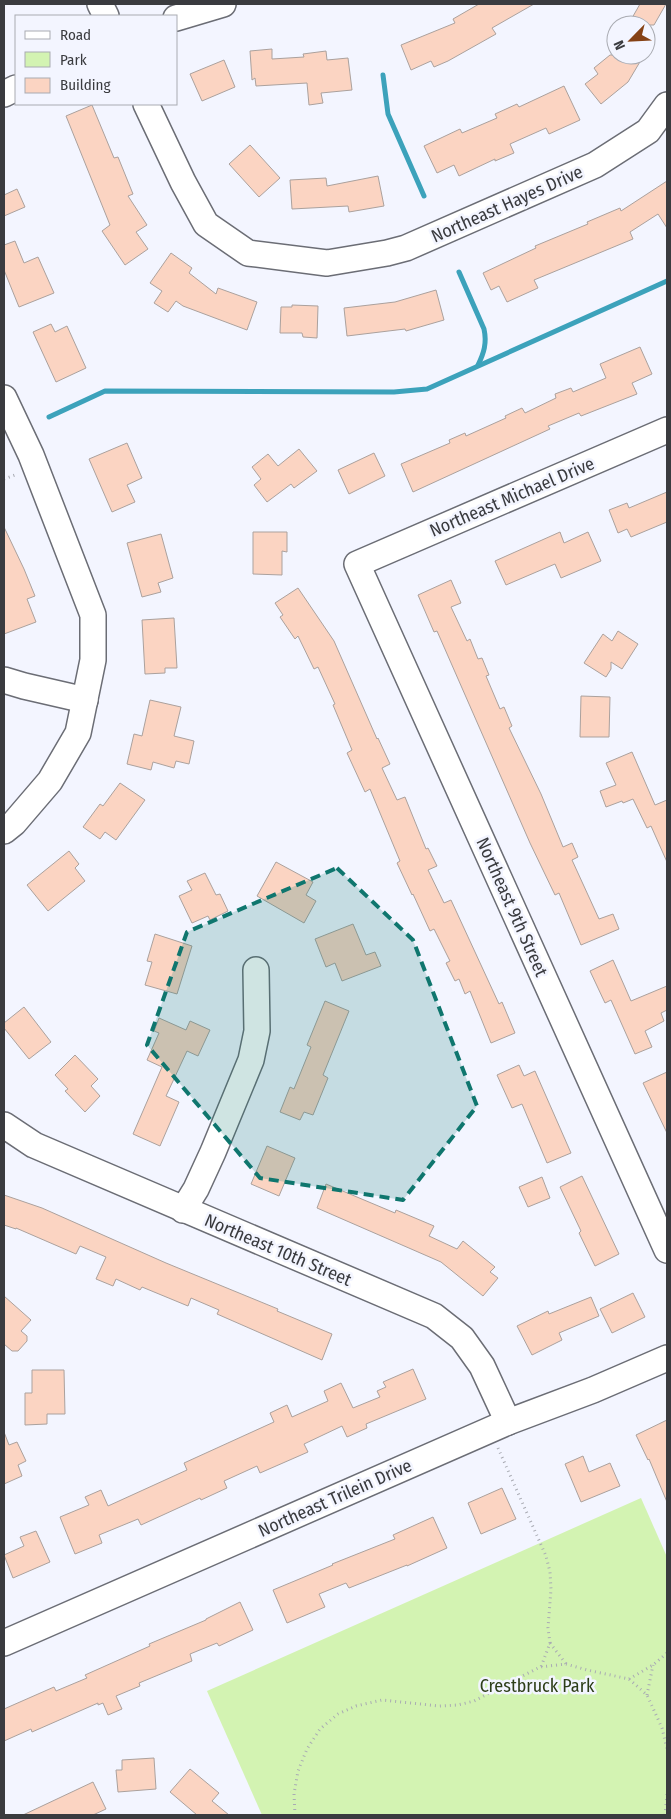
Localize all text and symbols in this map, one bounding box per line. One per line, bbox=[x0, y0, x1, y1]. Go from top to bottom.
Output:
legend bbox=[15, 15, 178, 105]
north arrow bbox=[606, 15, 656, 65]
text: Road bbox=[60, 26, 91, 44]
text: N bbox=[610, 38, 629, 52]
text: Park bbox=[60, 51, 87, 69]
text: Building bbox=[60, 76, 111, 94]
street label: Northeast Hayes Drive bbox=[428, 161, 586, 247]
street label: Northeast Michael Drive bbox=[426, 452, 598, 542]
street label: Northeast 9th Street bbox=[471, 834, 553, 980]
street label: Northeast 10th Street bbox=[201, 1209, 355, 1291]
street label: Northeast Trilein Drive bbox=[255, 1454, 415, 1542]
park label: Crestbruck Park bbox=[480, 1675, 595, 1697]

